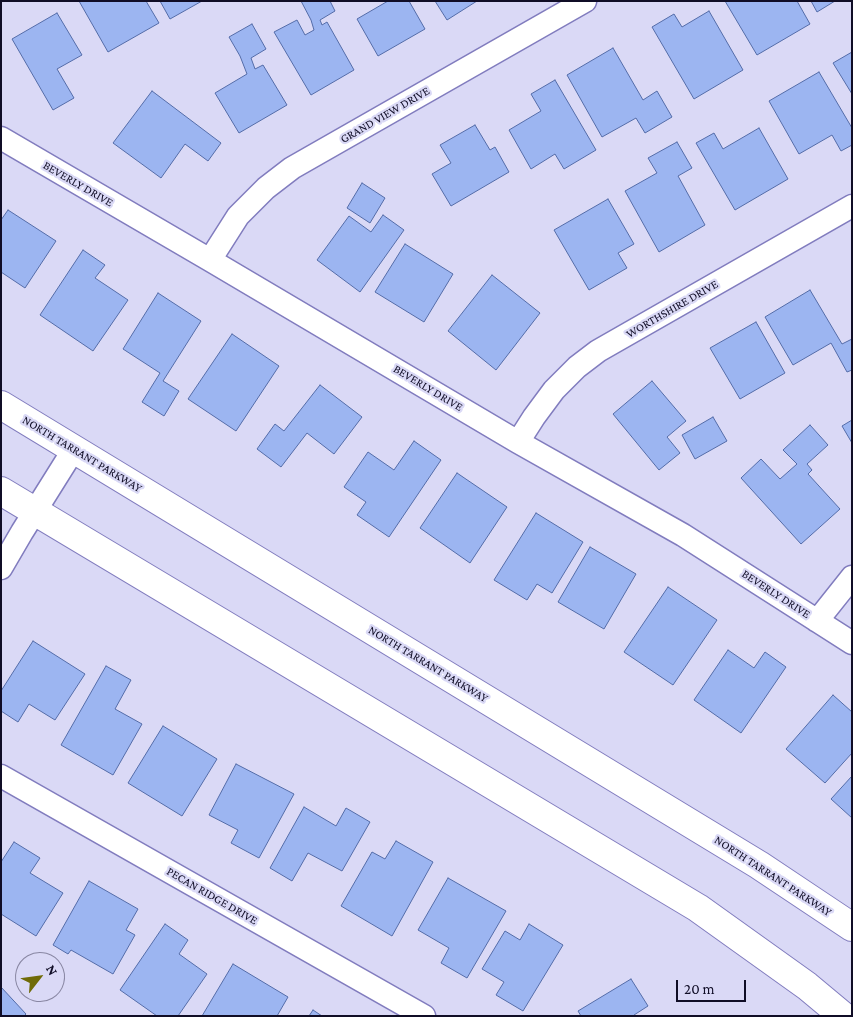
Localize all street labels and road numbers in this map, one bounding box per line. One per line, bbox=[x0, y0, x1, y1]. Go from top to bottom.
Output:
street label: GRAND VIEW DRIVE bbox=[338, 84, 432, 146]
street label: BEVERLY DRIVE bbox=[40, 158, 116, 210]
street label: WORTHSHIRE DRIVE bbox=[623, 277, 721, 341]
street label: BEVERLY DRIVE bbox=[391, 362, 465, 414]
street label: NORTH TARRANT PARKWAY bbox=[20, 413, 144, 495]
street label: BEVERLY DRIVE bbox=[739, 567, 813, 621]
street label: NORTH TARRANT PARKWAY bbox=[366, 623, 490, 705]
street label: NORTH TARRANT PARKWAY bbox=[712, 833, 834, 919]
street label: PECAN RIDGE DRIVE bbox=[164, 864, 260, 928]

